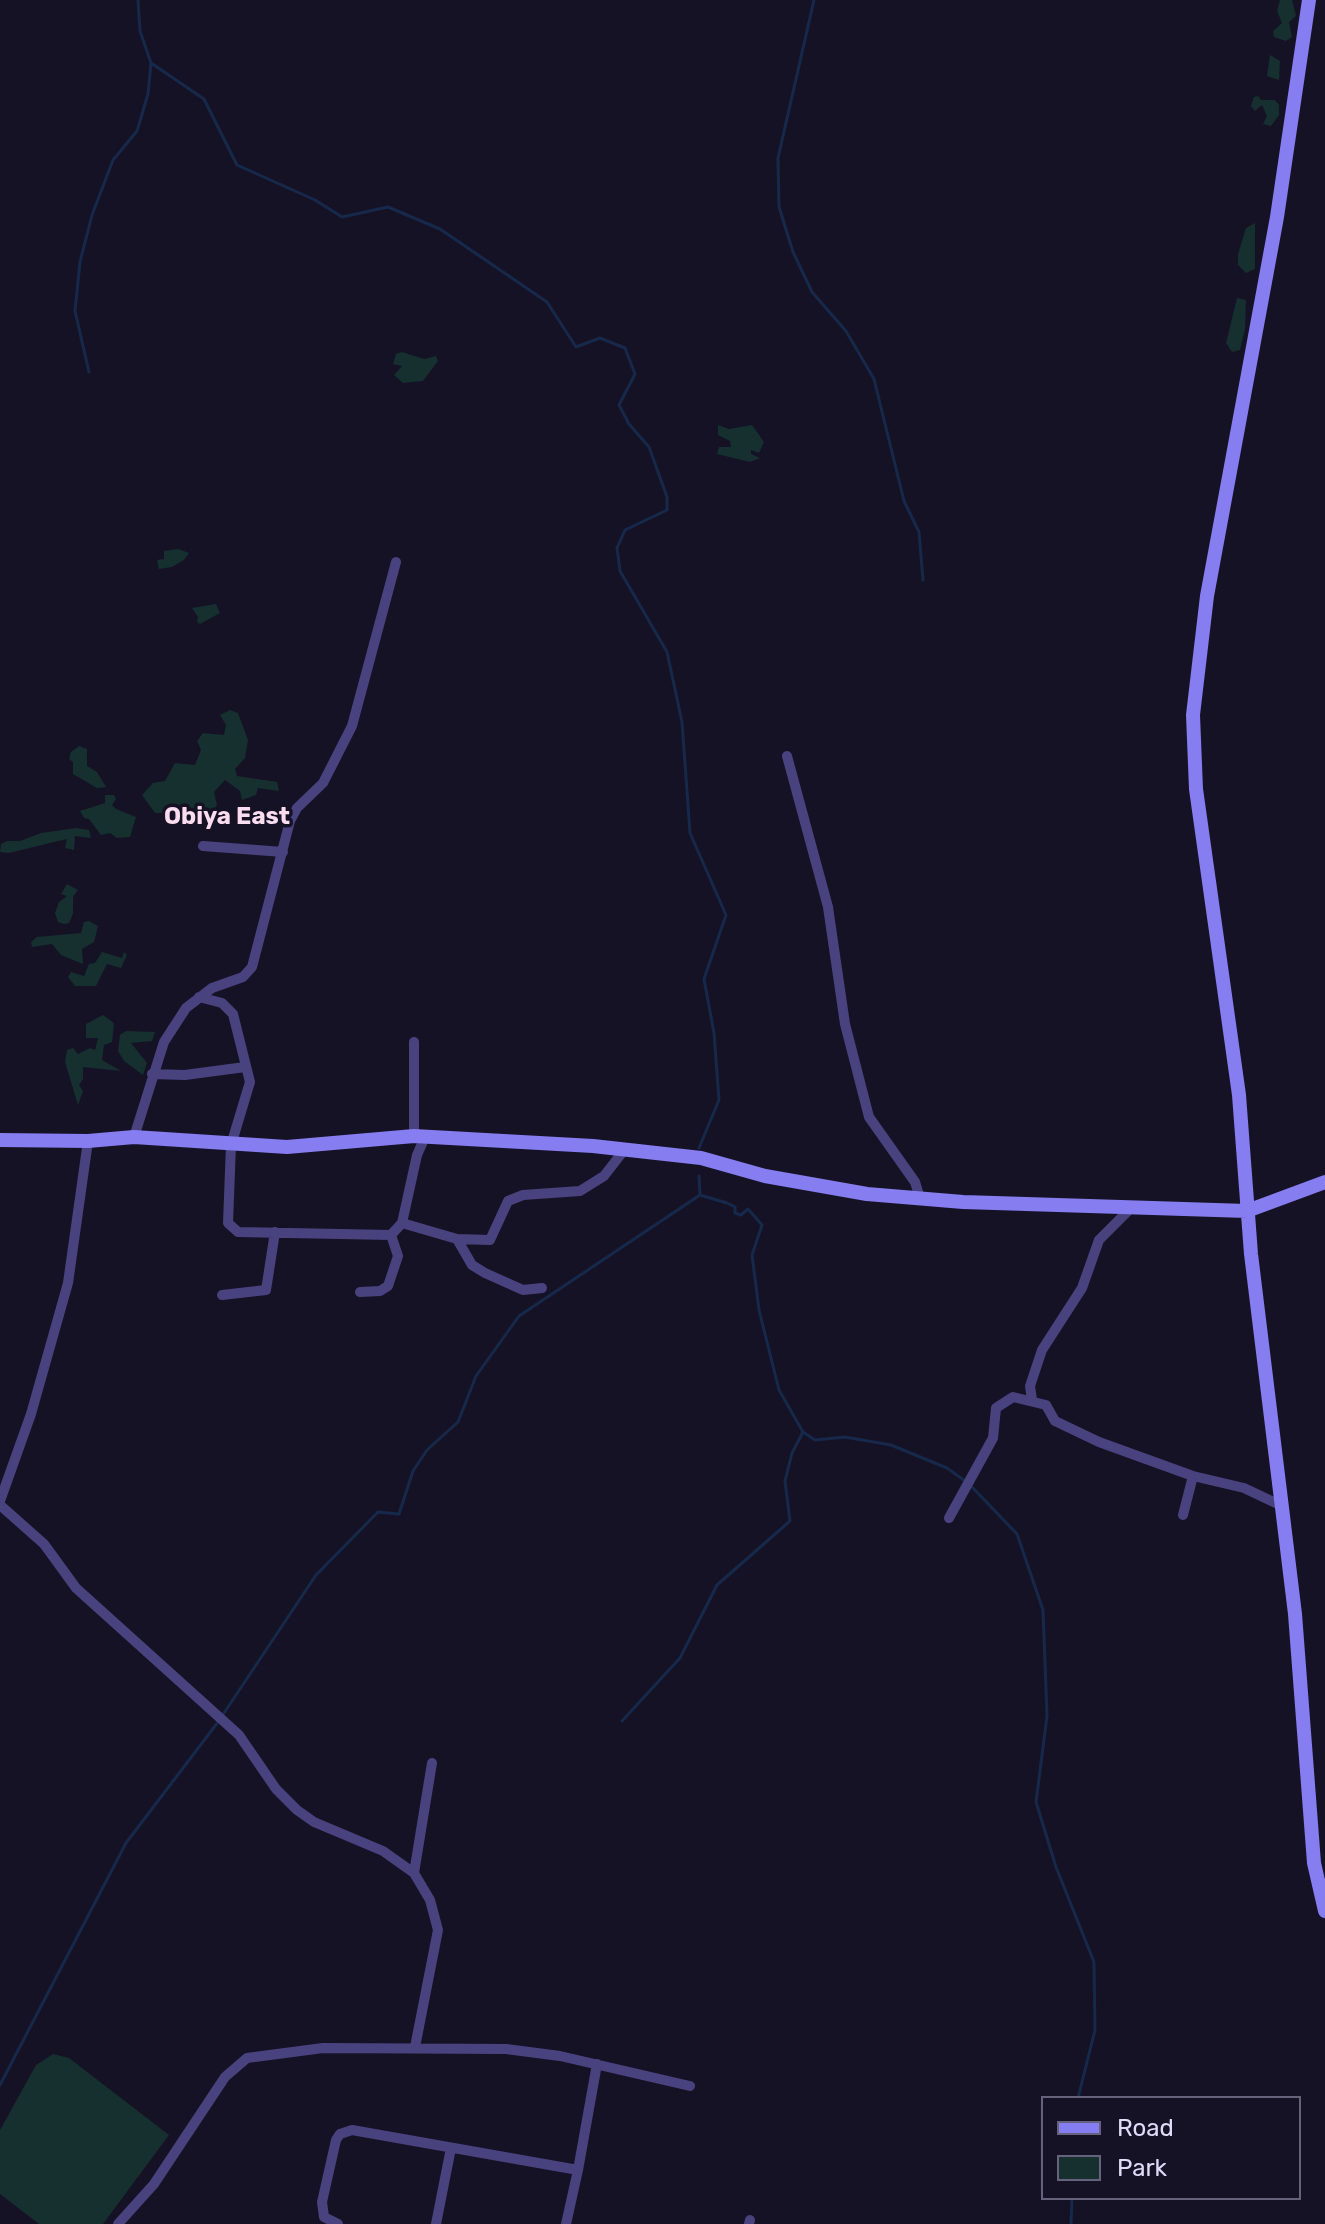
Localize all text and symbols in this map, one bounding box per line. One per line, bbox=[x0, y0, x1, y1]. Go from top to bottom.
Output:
district label: Obiya East bbox=[164, 803, 290, 831]
legend bbox=[1041, 2096, 1301, 2200]
text: Road bbox=[1117, 2114, 1174, 2142]
text: Park bbox=[1117, 2154, 1167, 2182]

